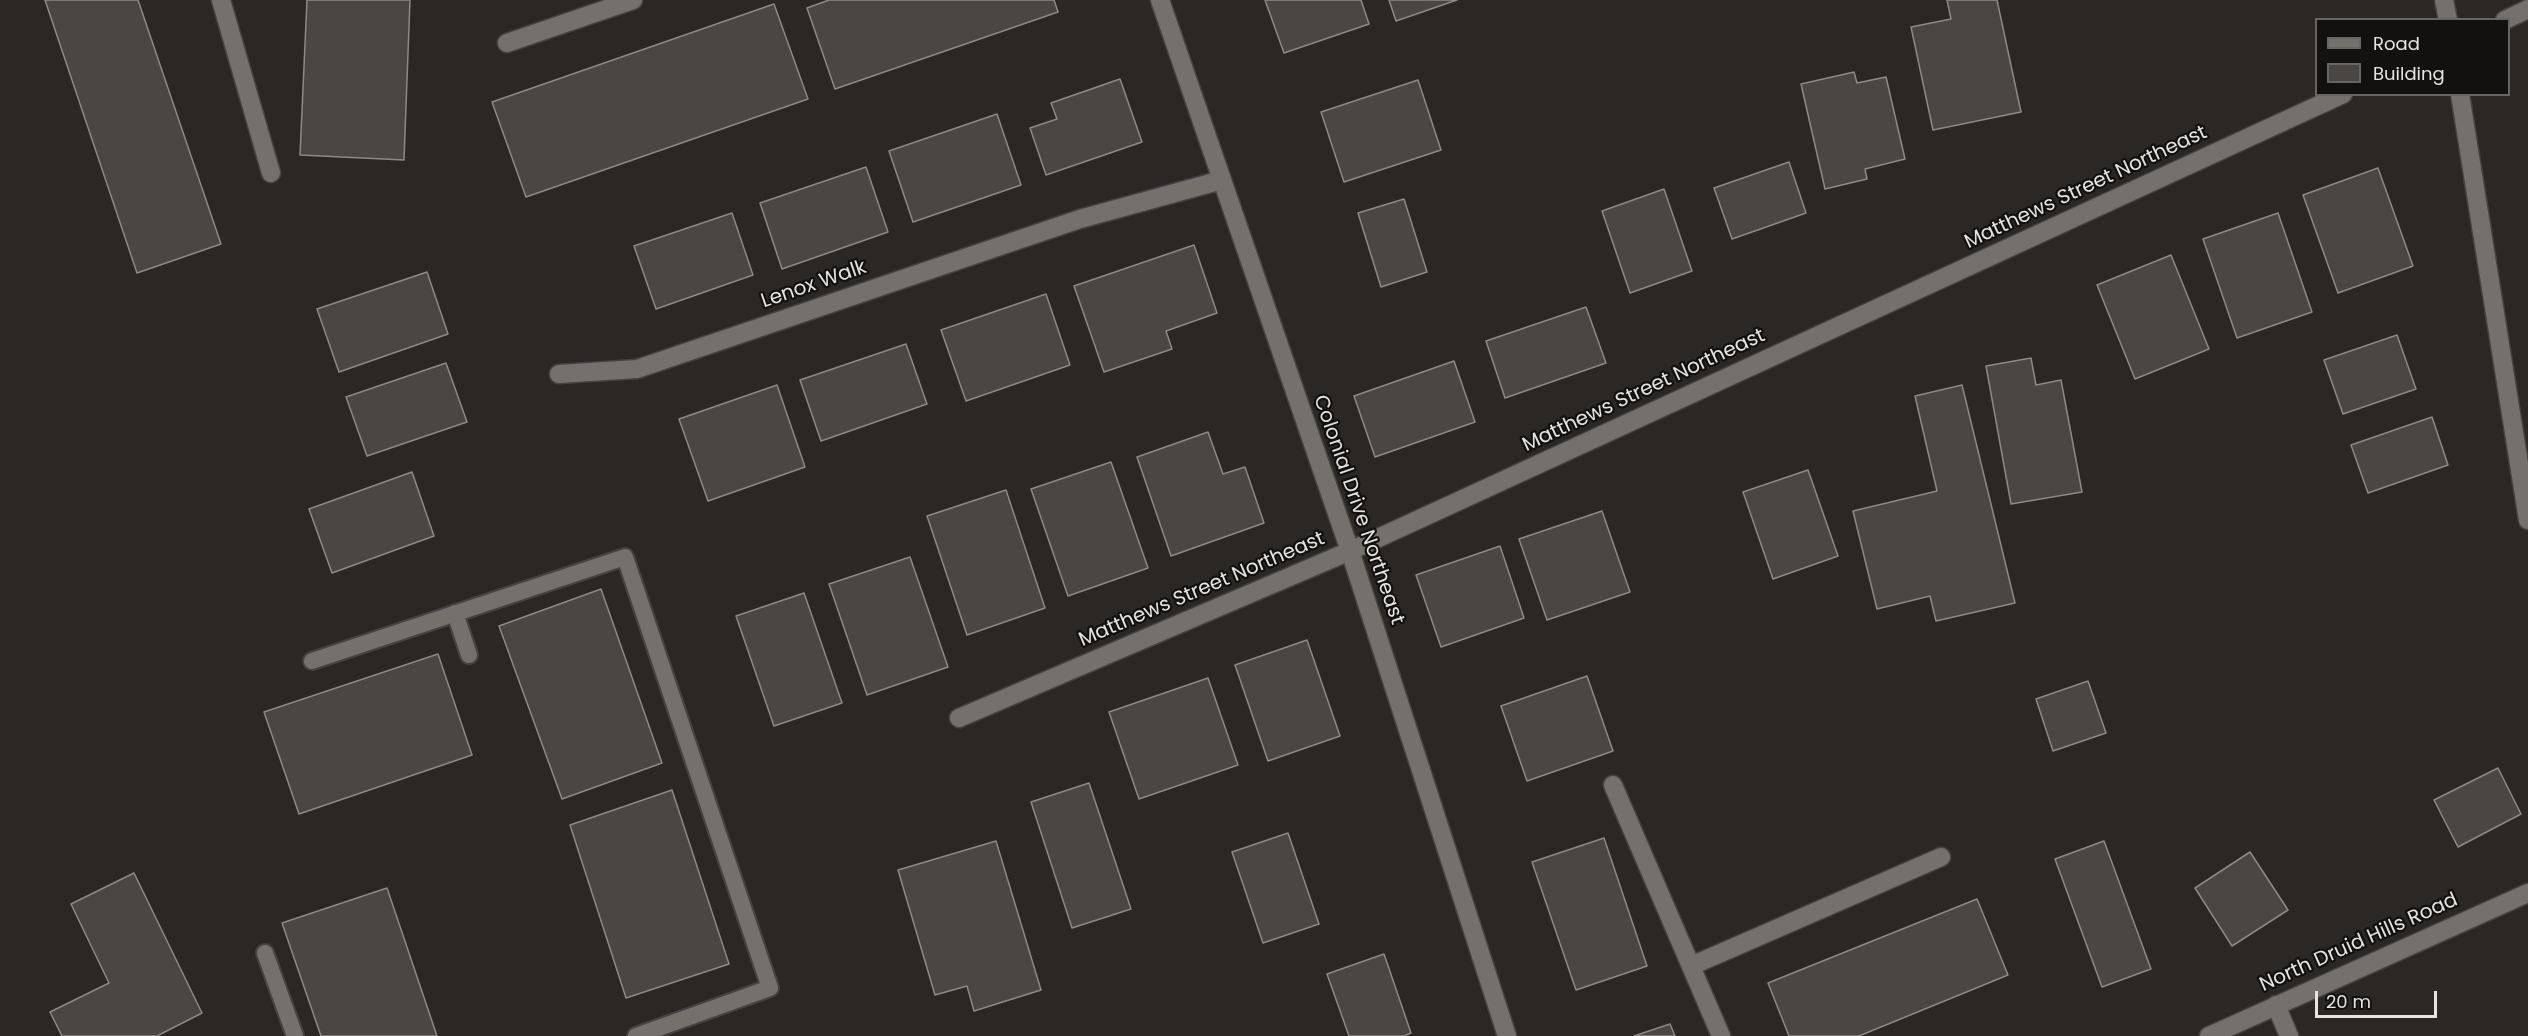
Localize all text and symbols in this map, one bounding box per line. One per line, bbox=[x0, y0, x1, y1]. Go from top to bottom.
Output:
legend bbox=[2315, 18, 2510, 96]
text: Road bbox=[2373, 31, 2420, 56]
text: Building bbox=[2373, 61, 2445, 86]
street label: Matthews Street Northeast bbox=[1961, 121, 2211, 255]
street label: Lenox Walk bbox=[758, 256, 870, 314]
street label: Matthews Street Northeast bbox=[1519, 324, 1769, 458]
street label: Colonial Drive Northeast bbox=[1307, 392, 1409, 628]
street label: Matthews Street Northeast bbox=[1076, 527, 1328, 653]
street label: North Druid Hills Road bbox=[2256, 888, 2462, 998]
scale bar bbox=[2318, 979, 2440, 1017]
text: 20 m bbox=[2326, 989, 2371, 1014]

